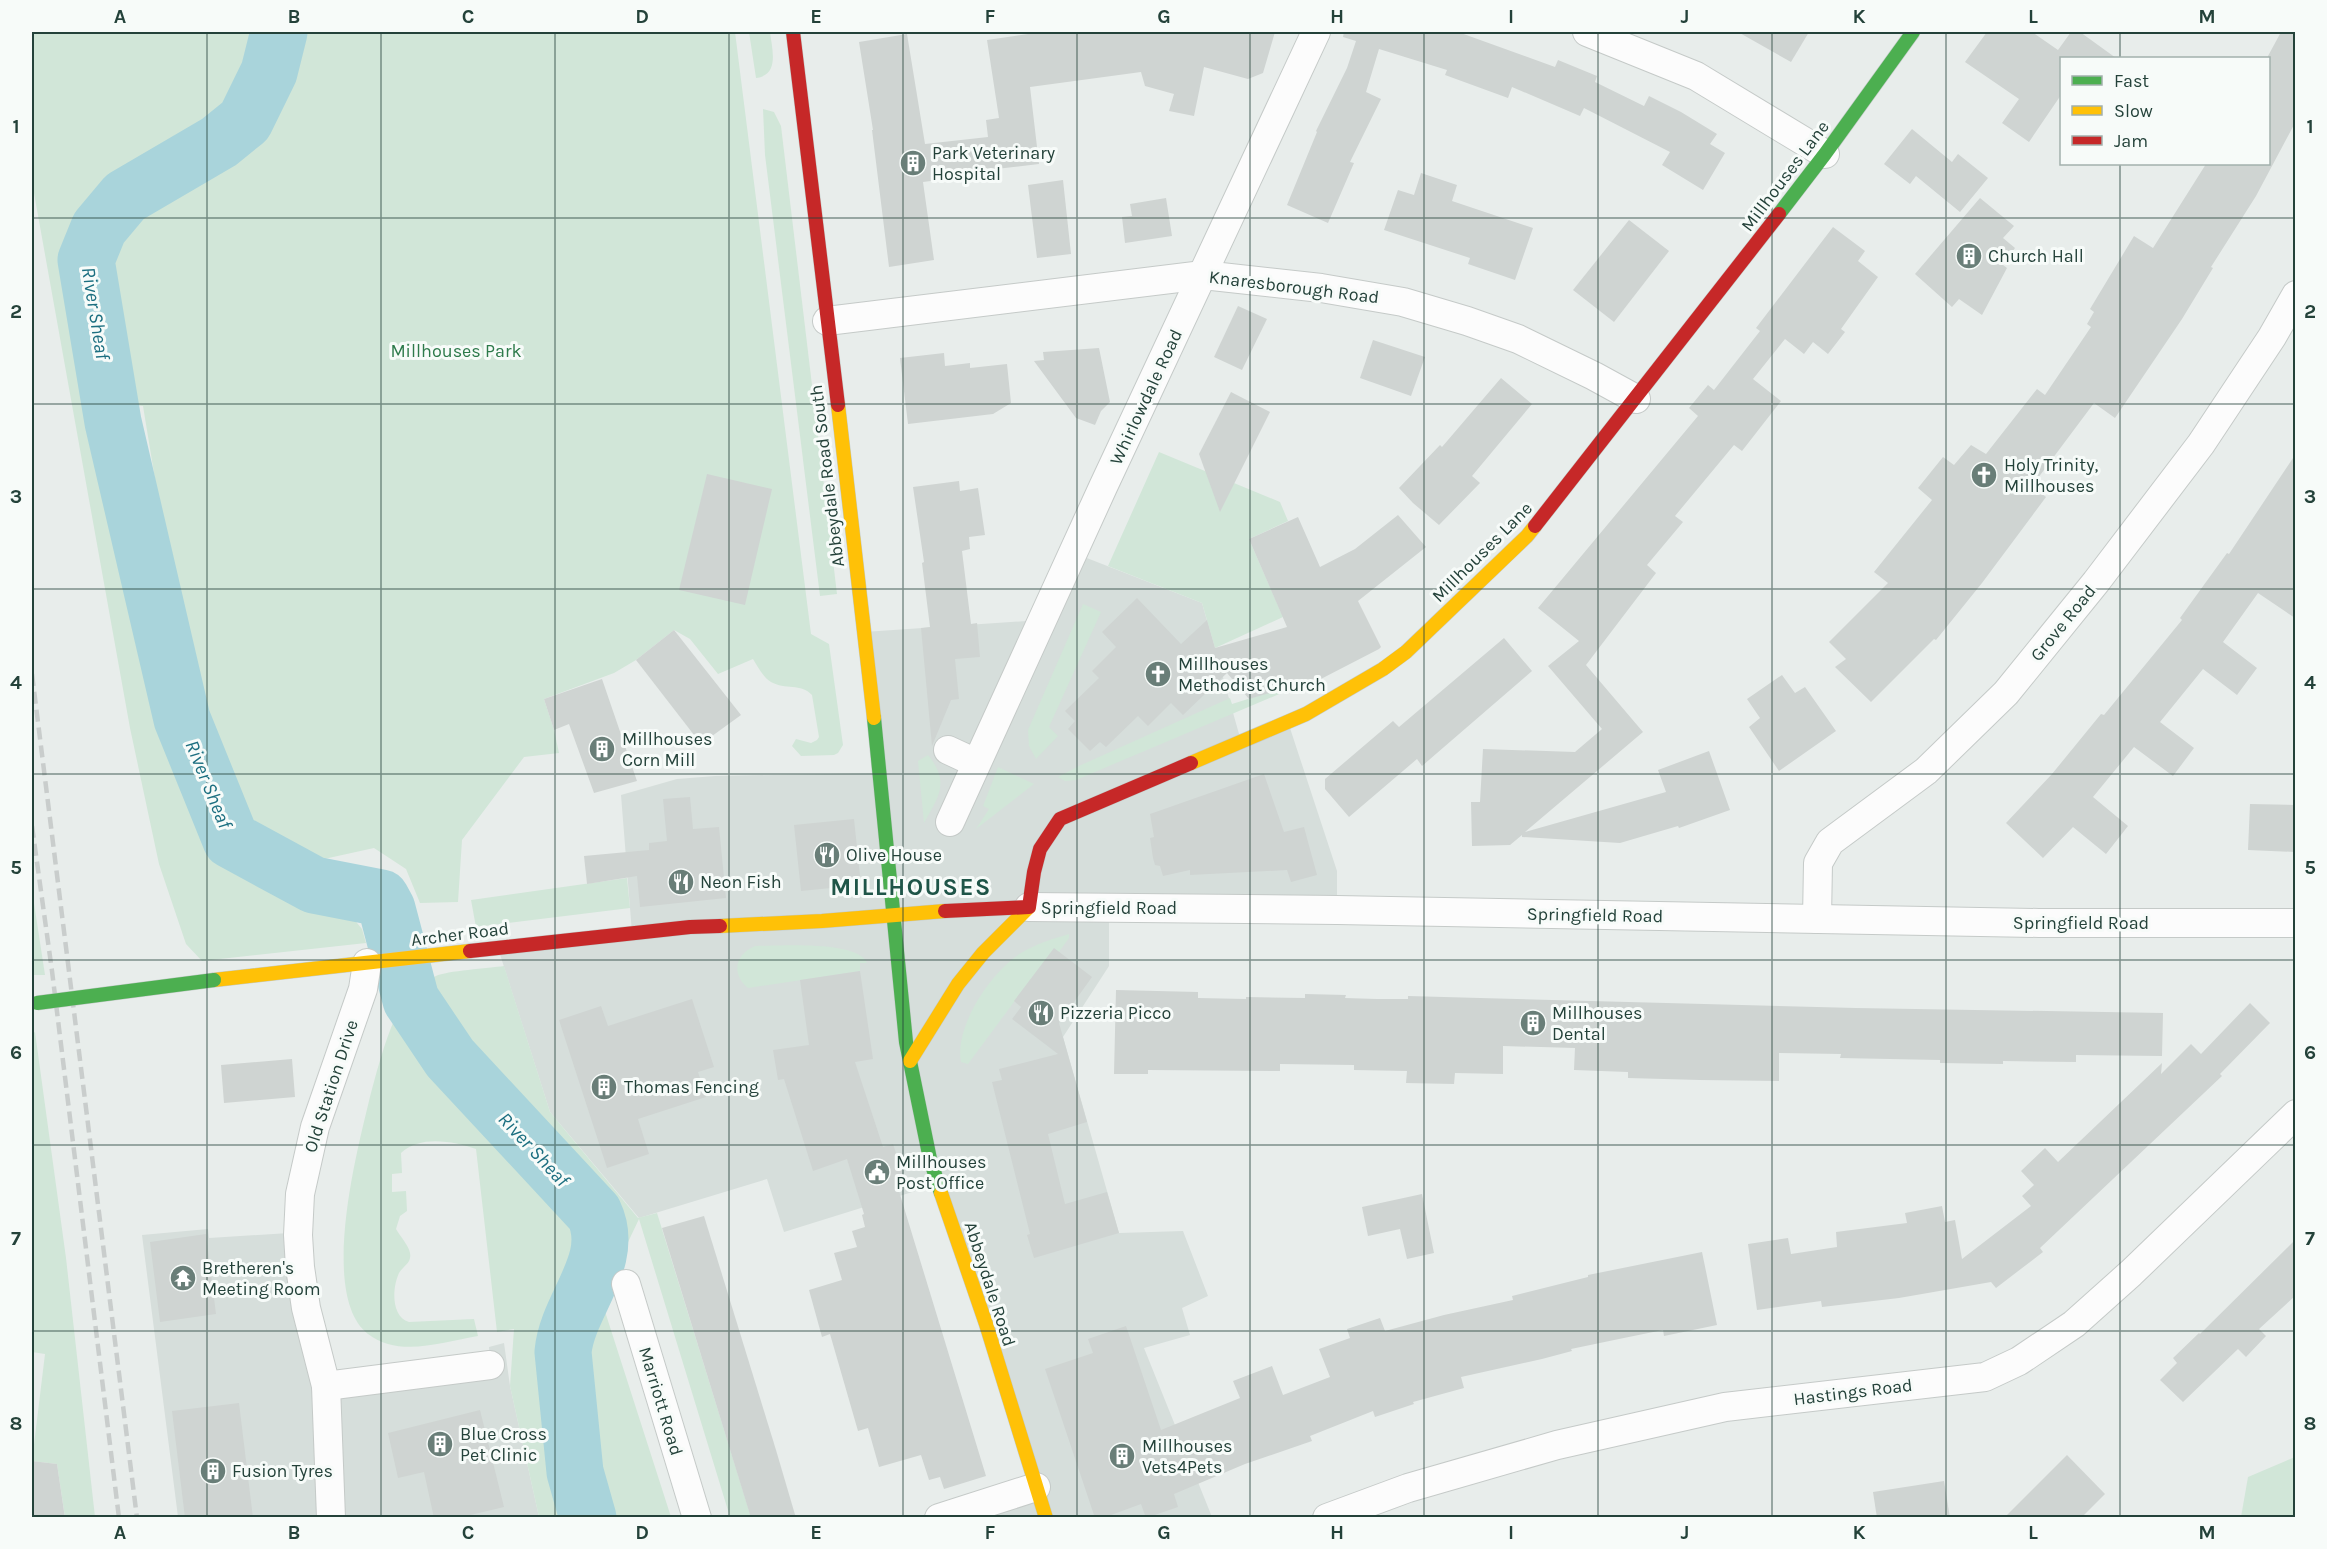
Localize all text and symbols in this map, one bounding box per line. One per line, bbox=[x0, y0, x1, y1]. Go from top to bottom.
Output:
text: A bbox=[114, 5, 127, 28]
text: B bbox=[288, 5, 300, 28]
text: C bbox=[462, 5, 474, 28]
text: D bbox=[635, 5, 649, 28]
text: E bbox=[810, 5, 822, 28]
text: F bbox=[985, 5, 996, 28]
text: G bbox=[1157, 5, 1171, 28]
text: H bbox=[1330, 5, 1344, 28]
text: I bbox=[1508, 5, 1514, 28]
text: J bbox=[1681, 5, 1689, 28]
text: K bbox=[1852, 5, 1866, 28]
text: L bbox=[2028, 5, 2038, 28]
text: M bbox=[2198, 5, 2216, 28]
legend bbox=[2060, 57, 2270, 165]
text: Fast bbox=[2114, 70, 2149, 92]
text: Slow bbox=[2114, 100, 2153, 122]
text: 1 bbox=[12, 115, 20, 138]
text: 1 bbox=[2306, 115, 2314, 138]
street label: Millhouses Lane bbox=[1736, 116, 1834, 236]
text: Jam bbox=[2114, 130, 2148, 152]
place label: Park Veterinary Hospital bbox=[932, 142, 1056, 185]
building icon: Park Veterinary Hospital bbox=[898, 148, 928, 178]
building icon: Church Hall bbox=[1954, 241, 1984, 271]
place label: Church Hall bbox=[1988, 245, 2084, 267]
water label: River Sheaf bbox=[77, 265, 114, 363]
street label: Knaresborough Road bbox=[1208, 266, 1380, 308]
text: 2 bbox=[10, 300, 22, 323]
text: 2 bbox=[2304, 300, 2316, 323]
street label: Whirlowdale Road bbox=[1105, 326, 1187, 468]
park label: Millhouses Park bbox=[390, 340, 522, 362]
street label: Abbeydale Road South bbox=[805, 384, 849, 568]
place label: Holy Trinity, Millhouses bbox=[2004, 454, 2099, 497]
church icon: Holy Trinity, Millhouses bbox=[1969, 460, 1999, 490]
text: 3 bbox=[10, 485, 22, 508]
text: 3 bbox=[2304, 485, 2316, 508]
street label: Millhouses Lane bbox=[1427, 497, 1537, 607]
street label: Grove Road bbox=[2026, 580, 2100, 666]
place label: Millhouses Methodist Church bbox=[1178, 653, 1326, 696]
church icon: Millhouses Methodist Church bbox=[1143, 659, 1173, 689]
text: 4 bbox=[10, 671, 22, 694]
text: 4 bbox=[2304, 671, 2316, 694]
place label: Millhouses Corn Mill bbox=[622, 728, 712, 771]
building icon: Millhouses Corn Mill bbox=[587, 734, 617, 764]
water label: River Sheaf bbox=[180, 737, 237, 833]
restaurant icon: Olive House bbox=[812, 840, 842, 870]
place label: Olive House bbox=[846, 844, 942, 866]
text: 5 bbox=[10, 856, 22, 879]
text: 5 bbox=[2304, 856, 2316, 879]
restaurant icon: Neon Fish bbox=[666, 867, 696, 897]
place label: Neon Fish bbox=[700, 871, 782, 893]
district label: MILLHOUSES bbox=[830, 873, 992, 901]
street label: Springfield Road bbox=[1041, 897, 1177, 919]
street label: Springfield Road bbox=[1527, 903, 1663, 927]
street label: Springfield Road bbox=[2013, 912, 2149, 934]
street label: Archer Road bbox=[410, 917, 510, 951]
restaurant icon: Pizzeria Picco bbox=[1026, 998, 1056, 1028]
place label: Pizzeria Picco bbox=[1060, 1002, 1171, 1024]
place label: Millhouses Dental bbox=[1552, 1002, 1642, 1045]
building icon: Millhouses Dental bbox=[1518, 1008, 1548, 1038]
street label: Old Station Drive bbox=[299, 1017, 363, 1155]
text: 6 bbox=[10, 1041, 22, 1064]
text: 6 bbox=[2304, 1041, 2316, 1064]
building icon: Thomas Fencing bbox=[589, 1072, 619, 1102]
place label: Thomas Fencing bbox=[624, 1076, 759, 1098]
water label: River Sheaf bbox=[493, 1107, 575, 1193]
place label: Millhouses Post Office bbox=[896, 1151, 986, 1194]
public building icon: Millhouses Post Office bbox=[862, 1157, 892, 1187]
street label: Abbeydale Road bbox=[959, 1219, 1021, 1349]
text: 7 bbox=[11, 1227, 21, 1250]
text: 7 bbox=[2305, 1227, 2315, 1250]
place label: Bretheren's Meeting Room bbox=[202, 1257, 321, 1300]
temple icon: Bretheren's Meeting Room bbox=[168, 1263, 198, 1293]
street label: Marriott Road bbox=[634, 1344, 688, 1458]
street label: Hastings Road bbox=[1792, 1374, 1914, 1410]
text: 8 bbox=[10, 1412, 22, 1435]
text: 8 bbox=[2304, 1412, 2316, 1435]
place label: Blue Cross Pet Clinic bbox=[460, 1423, 547, 1466]
building icon: Blue Cross Pet Clinic bbox=[425, 1429, 455, 1459]
place label: Millhouses Vets4Pets bbox=[1142, 1435, 1232, 1478]
building icon: Millhouses Vets4Pets bbox=[1107, 1441, 1137, 1471]
building icon: Fusion Tyres bbox=[198, 1456, 228, 1486]
place label: Fusion Tyres bbox=[232, 1460, 333, 1482]
text: A bbox=[114, 1521, 127, 1544]
text: B bbox=[288, 1521, 300, 1544]
text: C bbox=[462, 1521, 474, 1544]
text: D bbox=[635, 1521, 649, 1544]
text: E bbox=[810, 1521, 822, 1544]
text: F bbox=[985, 1521, 996, 1544]
text: G bbox=[1157, 1521, 1171, 1544]
text: H bbox=[1330, 1521, 1344, 1544]
text: I bbox=[1508, 1521, 1514, 1544]
text: J bbox=[1681, 1521, 1689, 1544]
text: K bbox=[1852, 1521, 1866, 1544]
text: L bbox=[2028, 1521, 2038, 1544]
text: M bbox=[2198, 1521, 2216, 1544]

